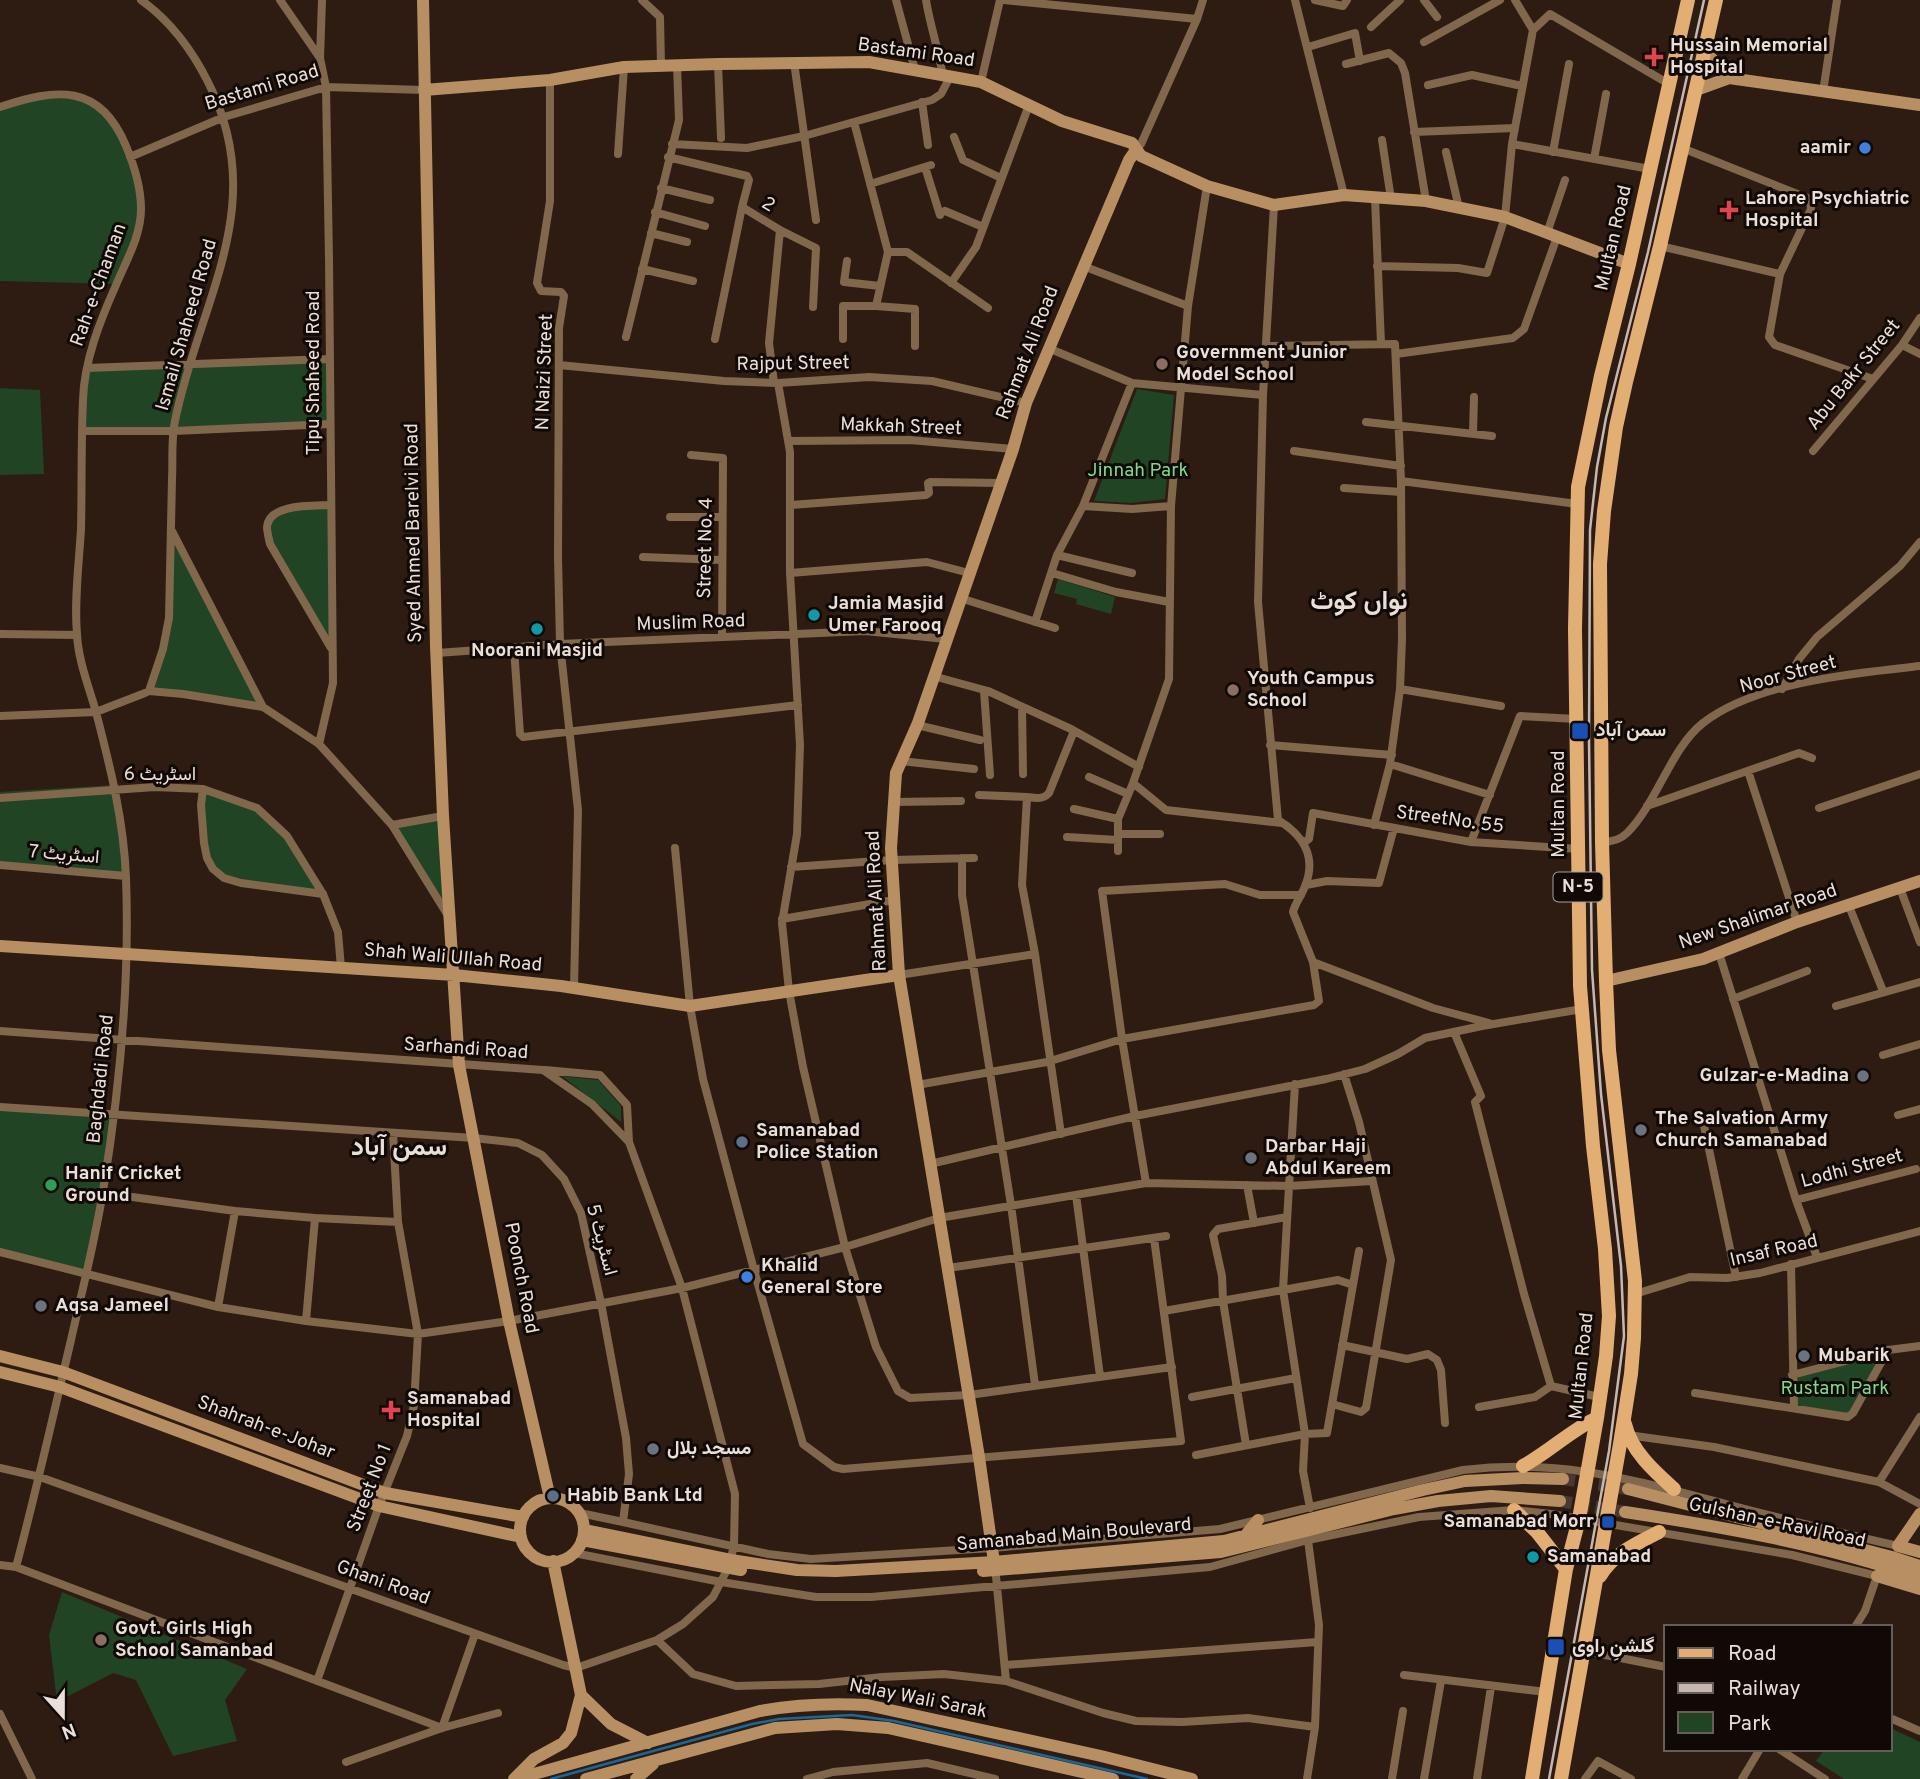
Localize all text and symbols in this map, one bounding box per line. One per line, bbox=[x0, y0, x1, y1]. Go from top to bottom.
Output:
street label: Bastami Road bbox=[856, 33, 976, 73]
place label: Hussain Memorial Hospital bbox=[1670, 34, 1828, 80]
marker: Hussain Memorial Hospital bbox=[1644, 47, 1664, 67]
street label: Bastami Road bbox=[202, 59, 322, 117]
place label: aamir bbox=[1800, 136, 1851, 160]
marker: aamir bbox=[1857, 140, 1873, 156]
street label: Multan Road bbox=[1590, 183, 1638, 293]
place label: Lahore Psychiatric Hospital bbox=[1745, 187, 1910, 233]
street label: 2 bbox=[757, 192, 779, 218]
marker: Lahore Psychiatric Hospital bbox=[1719, 200, 1739, 220]
street label: Rah-e-Chaman bbox=[66, 220, 132, 350]
street label: Ismail Shaheed Road bbox=[151, 236, 223, 414]
street label: Rahmat Ali Road bbox=[991, 283, 1065, 423]
street label: Tipu Shaheed Road bbox=[302, 290, 326, 456]
street label: N Naizi Street bbox=[531, 313, 559, 431]
street label: Abu Bakr Street bbox=[1802, 315, 1906, 435]
place label: Government Junior Model School bbox=[1176, 341, 1347, 387]
street label: Rajput Street bbox=[736, 351, 850, 377]
marker: Government Junior Model School bbox=[1154, 356, 1170, 372]
street label: Makkah Street bbox=[840, 413, 962, 441]
street label: Syed Ahmed Barelvi Road bbox=[400, 423, 428, 643]
park label: Jinnah Park bbox=[1087, 459, 1189, 483]
street label: Street No. 4 bbox=[693, 497, 719, 599]
district label: نواں کوٹ bbox=[1310, 586, 1408, 619]
place label: Jamia Masjid Umer Farooq bbox=[828, 592, 944, 638]
marker: Jamia Masjid Umer Farooq bbox=[806, 607, 822, 623]
street label: Muslim Road bbox=[636, 609, 746, 637]
marker: Noorani Masjid bbox=[529, 621, 545, 637]
place label: Noorani Masjid bbox=[471, 639, 603, 663]
street label: Noor Street bbox=[1737, 651, 1839, 699]
place label: Youth Campus School bbox=[1247, 667, 1375, 713]
marker: Youth Campus School bbox=[1225, 682, 1241, 698]
place label: سمن آباد bbox=[1596, 719, 1666, 743]
marker: سمن آباد bbox=[1570, 721, 1590, 741]
street label: Multan Road bbox=[1547, 750, 1571, 858]
street label: اسٹریٹ 6 bbox=[124, 763, 196, 787]
street label: StreetNo. 55 bbox=[1395, 801, 1505, 839]
street label: Rahmat Ali Road bbox=[861, 830, 893, 972]
street label: اسٹریٹ 7 bbox=[28, 840, 100, 870]
road number: N-5 bbox=[1554, 872, 1602, 902]
street label: New Shalimar Road bbox=[1676, 879, 1840, 955]
street label: Shah Wali Ullah Road bbox=[363, 938, 543, 978]
street label: Baghdadi Road bbox=[82, 1013, 120, 1145]
street label: Sarhandi Road bbox=[403, 1033, 529, 1065]
place label: Gulzar-e-Madina bbox=[1700, 1064, 1849, 1088]
marker: Gulzar-e-Madina bbox=[1855, 1068, 1871, 1084]
place label: The Salvation Army Church Samanabad bbox=[1655, 1107, 1828, 1153]
place label: Samanabad Police Station bbox=[756, 1119, 879, 1165]
marker: The Salvation Army Church Samanabad bbox=[1633, 1122, 1649, 1138]
district label: سمن آباد bbox=[351, 1132, 447, 1165]
marker: Samanabad Police Station bbox=[734, 1134, 750, 1150]
place label: Darbar Haji Abdul Kareem bbox=[1265, 1135, 1391, 1181]
street label: Lodhi Street bbox=[1798, 1144, 1906, 1194]
marker: Darbar Haji Abdul Kareem bbox=[1243, 1150, 1259, 1166]
place label: Hanif Cricket Ground bbox=[65, 1162, 181, 1208]
marker: Hanif Cricket Ground bbox=[43, 1177, 59, 1193]
street label: اسٹریٹ 5 bbox=[580, 1202, 622, 1278]
street label: Poonch Road bbox=[498, 1220, 544, 1336]
street label: Insaf Road bbox=[1728, 1229, 1820, 1273]
place label: Khalid General Store bbox=[761, 1254, 883, 1300]
marker: Khalid General Store bbox=[739, 1269, 755, 1285]
place label: Aqsa Jameel bbox=[55, 1294, 169, 1318]
marker: Aqsa Jameel bbox=[33, 1298, 49, 1314]
street label: Multan Road bbox=[1564, 1311, 1600, 1421]
place label: Mubarik bbox=[1818, 1344, 1891, 1368]
marker: Mubarik bbox=[1796, 1348, 1812, 1364]
park label: Rustam Park bbox=[1781, 1377, 1889, 1401]
place label: Samanabad Hospital bbox=[407, 1387, 511, 1433]
street label: Shahrah-e-Johar bbox=[194, 1391, 339, 1466]
marker: Samanabad Hospital bbox=[381, 1400, 401, 1420]
place label: مسجد بلال bbox=[667, 1437, 751, 1461]
street label: Street No 1 bbox=[342, 1441, 398, 1535]
marker: مسجد بلال bbox=[645, 1441, 661, 1457]
place label: Habib Bank Ltd bbox=[567, 1484, 703, 1508]
marker: Habib Bank Ltd bbox=[545, 1488, 561, 1504]
street label: Gulshan-e-Ravi Road bbox=[1686, 1493, 1868, 1553]
place label: Samanabad Morr bbox=[1443, 1510, 1594, 1534]
street label: Samanabad Main Boulevard bbox=[955, 1513, 1193, 1557]
marker: Samanabad Morr bbox=[1600, 1514, 1616, 1530]
place label: Samanabad bbox=[1547, 1545, 1651, 1569]
marker: Samanabad bbox=[1525, 1549, 1541, 1565]
street label: Ghani Road bbox=[333, 1555, 433, 1611]
place label: Govt. Girls High School Samanbad bbox=[115, 1617, 274, 1663]
legend bbox=[1664, 1625, 1892, 1751]
marker: Govt. Girls High School Samanbad bbox=[93, 1632, 109, 1648]
place label: گلشنِ راوی bbox=[1572, 1635, 1655, 1661]
marker: گلشنِ راوی bbox=[1546, 1637, 1566, 1657]
text: Road bbox=[1728, 1641, 1777, 1668]
street label: Nalay Wali Sarak bbox=[847, 1674, 989, 1724]
text: Railway bbox=[1728, 1676, 1801, 1703]
north arrow bbox=[28, 1681, 98, 1751]
text: Park bbox=[1728, 1711, 1771, 1738]
text: N bbox=[58, 1716, 79, 1744]

